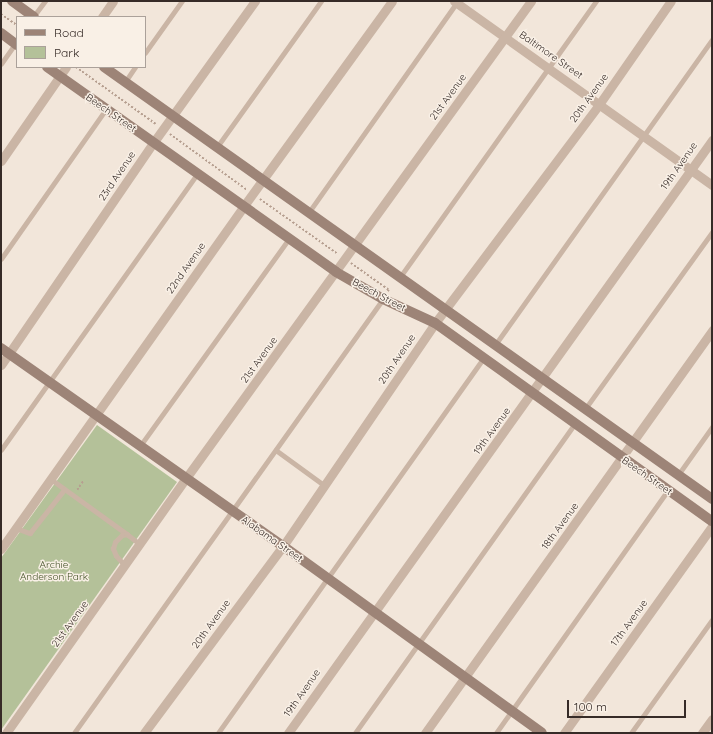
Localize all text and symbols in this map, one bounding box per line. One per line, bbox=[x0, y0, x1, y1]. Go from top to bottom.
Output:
legend bbox=[16, 16, 146, 68]
text: Road bbox=[54, 25, 84, 40]
street label: Baltimore Street bbox=[517, 29, 585, 81]
text: Park bbox=[54, 45, 79, 60]
street label: 20th Avenue bbox=[567, 71, 611, 125]
street label: 21st Avenue bbox=[427, 72, 469, 122]
street label: Beech Street bbox=[84, 91, 138, 135]
street label: 19th Avenue bbox=[658, 140, 700, 192]
street label: 23rd Avenue bbox=[96, 149, 138, 203]
street label: 22nd Avenue bbox=[164, 240, 208, 296]
street label: Beech Street bbox=[350, 276, 408, 314]
street label: 20th Avenue bbox=[376, 332, 418, 386]
street label: 21st Avenue bbox=[238, 335, 280, 385]
street label: 19th Avenue bbox=[471, 405, 513, 457]
street label: Beech Street bbox=[620, 454, 674, 498]
street label: 18th Avenue bbox=[539, 500, 581, 552]
street label: Alabama Street bbox=[239, 513, 305, 565]
park label: Archie Anderson Park bbox=[20, 558, 88, 582]
street label: 20th Avenue bbox=[189, 597, 233, 651]
street label: 17th Avenue bbox=[608, 597, 650, 649]
street label: 21st Avenue bbox=[49, 599, 91, 649]
street label: 19th Avenue bbox=[281, 667, 323, 719]
scale bar bbox=[569, 692, 688, 718]
text: 100 m bbox=[574, 699, 607, 714]

